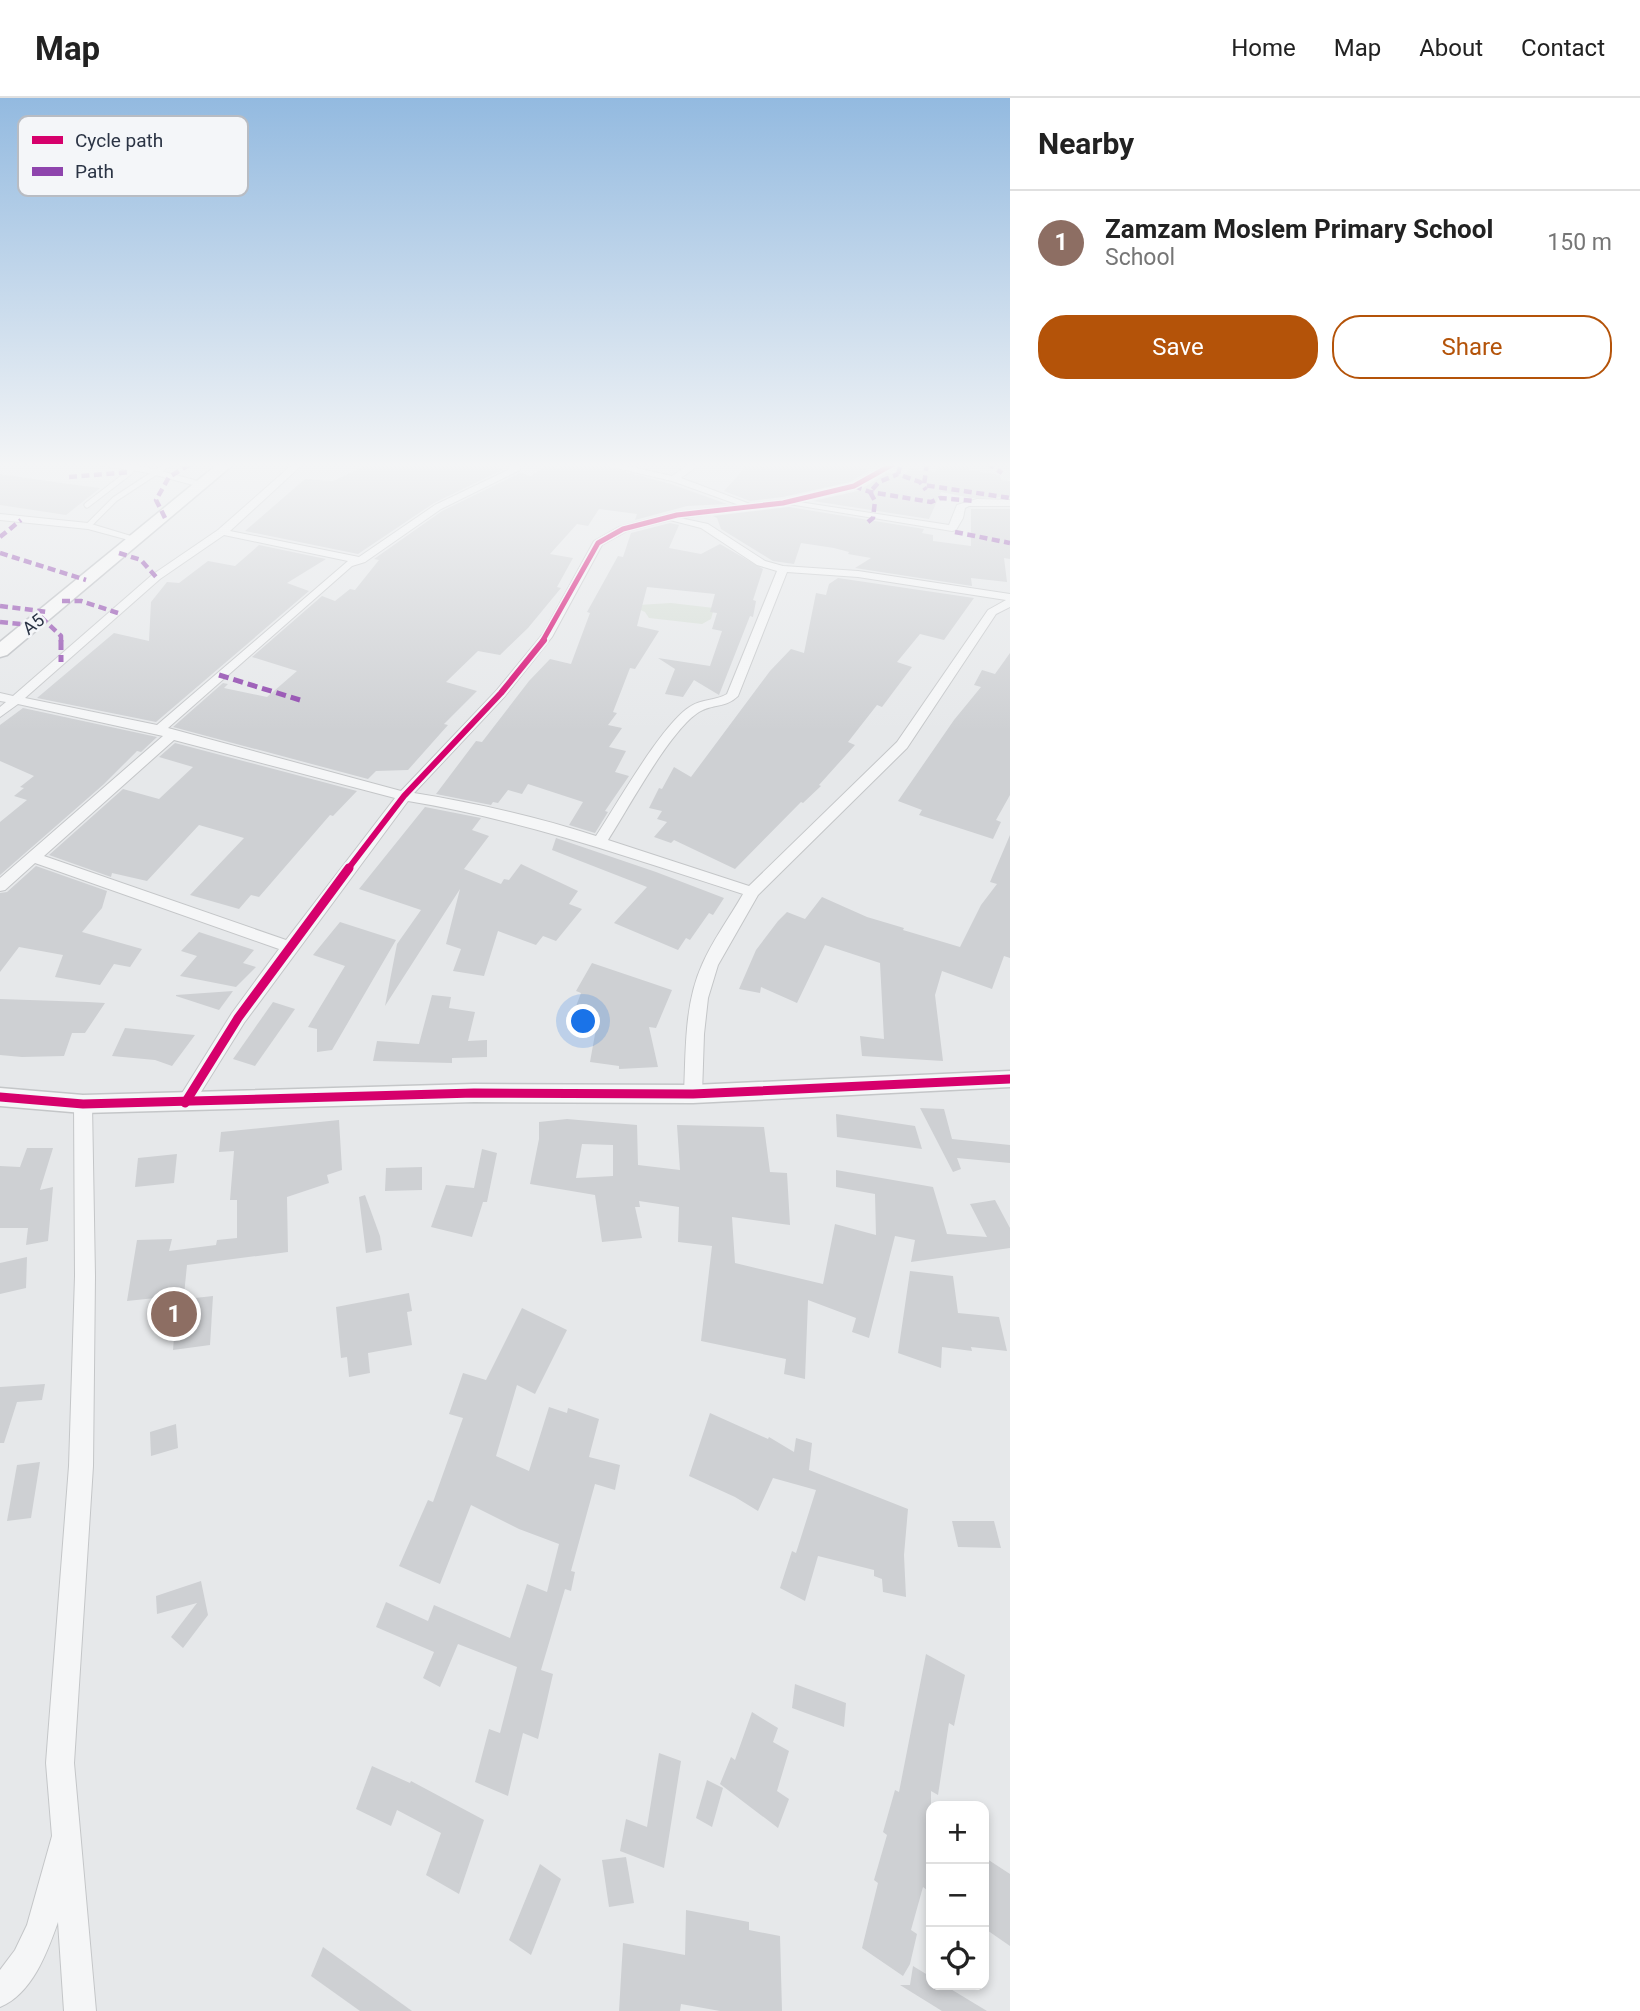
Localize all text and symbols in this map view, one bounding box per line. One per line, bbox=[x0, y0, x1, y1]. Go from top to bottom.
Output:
text: Map bbox=[35, 29, 100, 68]
text: Home bbox=[1231, 34, 1296, 62]
text: Map bbox=[1334, 34, 1381, 62]
text: About bbox=[1419, 34, 1483, 62]
text: Contact bbox=[1521, 34, 1605, 62]
legend bbox=[18, 116, 248, 196]
text: Nearby bbox=[1038, 126, 1134, 161]
text: Cycle path bbox=[75, 129, 163, 152]
text: Path bbox=[75, 160, 114, 183]
text: Zamzam Moslem Primary School bbox=[1105, 214, 1493, 244]
text: 1 bbox=[1054, 229, 1068, 256]
text: 150 m bbox=[1547, 229, 1612, 256]
text: School bbox=[1105, 244, 1175, 271]
button: Save bbox=[1038, 315, 1318, 379]
button: Share bbox=[1332, 315, 1612, 379]
street label: A5 bbox=[18, 609, 48, 639]
your location bbox=[566, 1004, 600, 1038]
pin: 1 bbox=[151, 1288, 197, 1340]
map controls bbox=[926, 1801, 989, 1990]
button: + bbox=[926, 1801, 989, 1864]
button: − bbox=[926, 1864, 989, 1927]
button: locate bbox=[926, 1927, 989, 1990]

